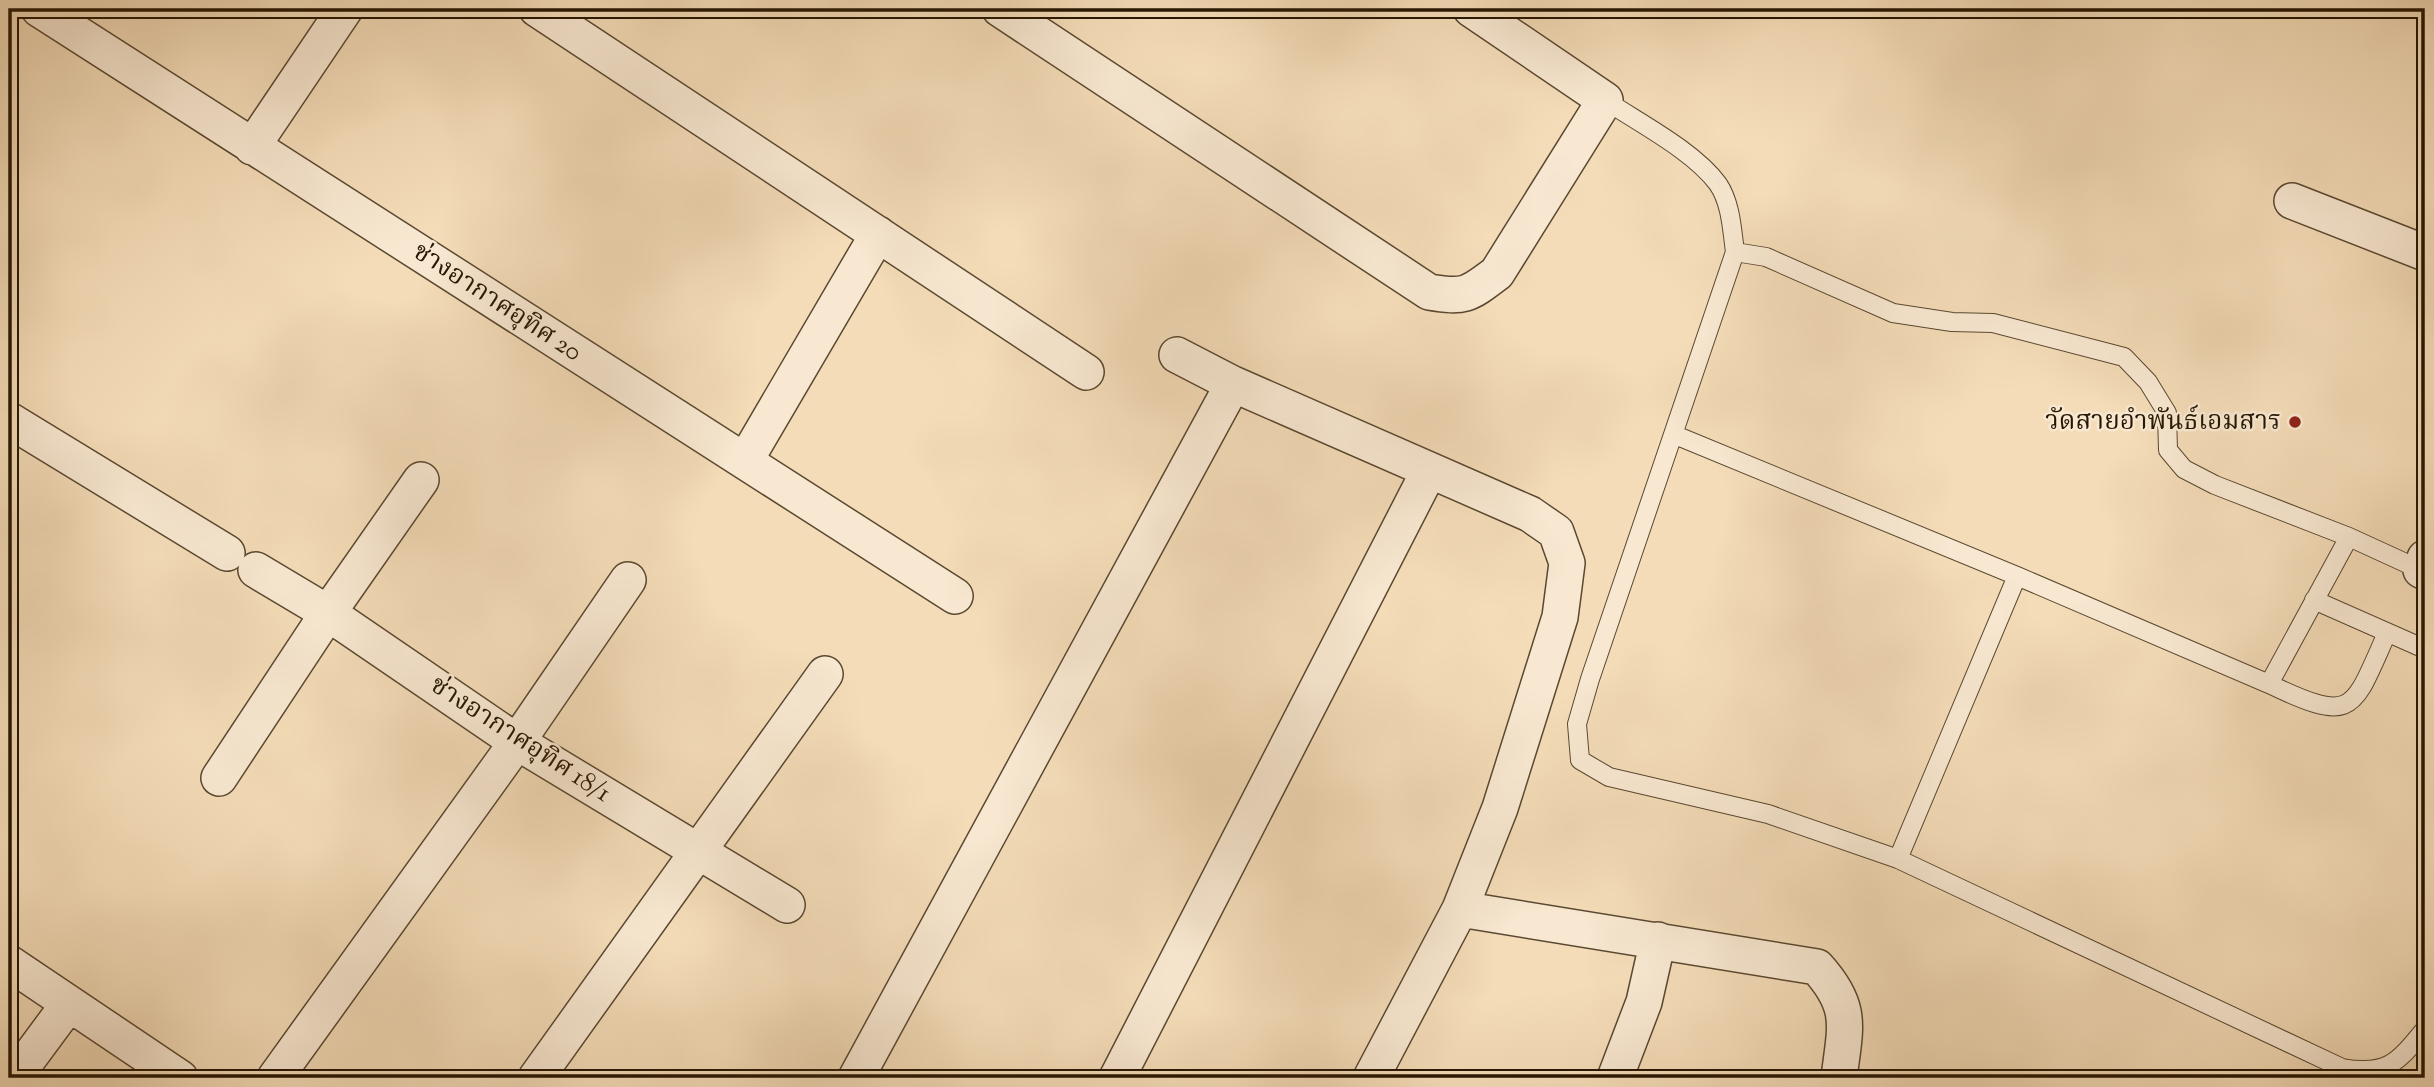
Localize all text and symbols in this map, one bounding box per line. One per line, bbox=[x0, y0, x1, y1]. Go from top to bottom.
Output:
street label: ช่างอากาศอุทิศ 20 bbox=[405, 234, 589, 372]
place label: วัดสายอำพันธ์เอมสาร bbox=[2045, 404, 2281, 441]
marker: วัดสายอำพันธ์เอมสาร bbox=[2287, 414, 2303, 430]
street label: ช่างอากาศอุทิศ 18/1 bbox=[423, 668, 618, 812]

